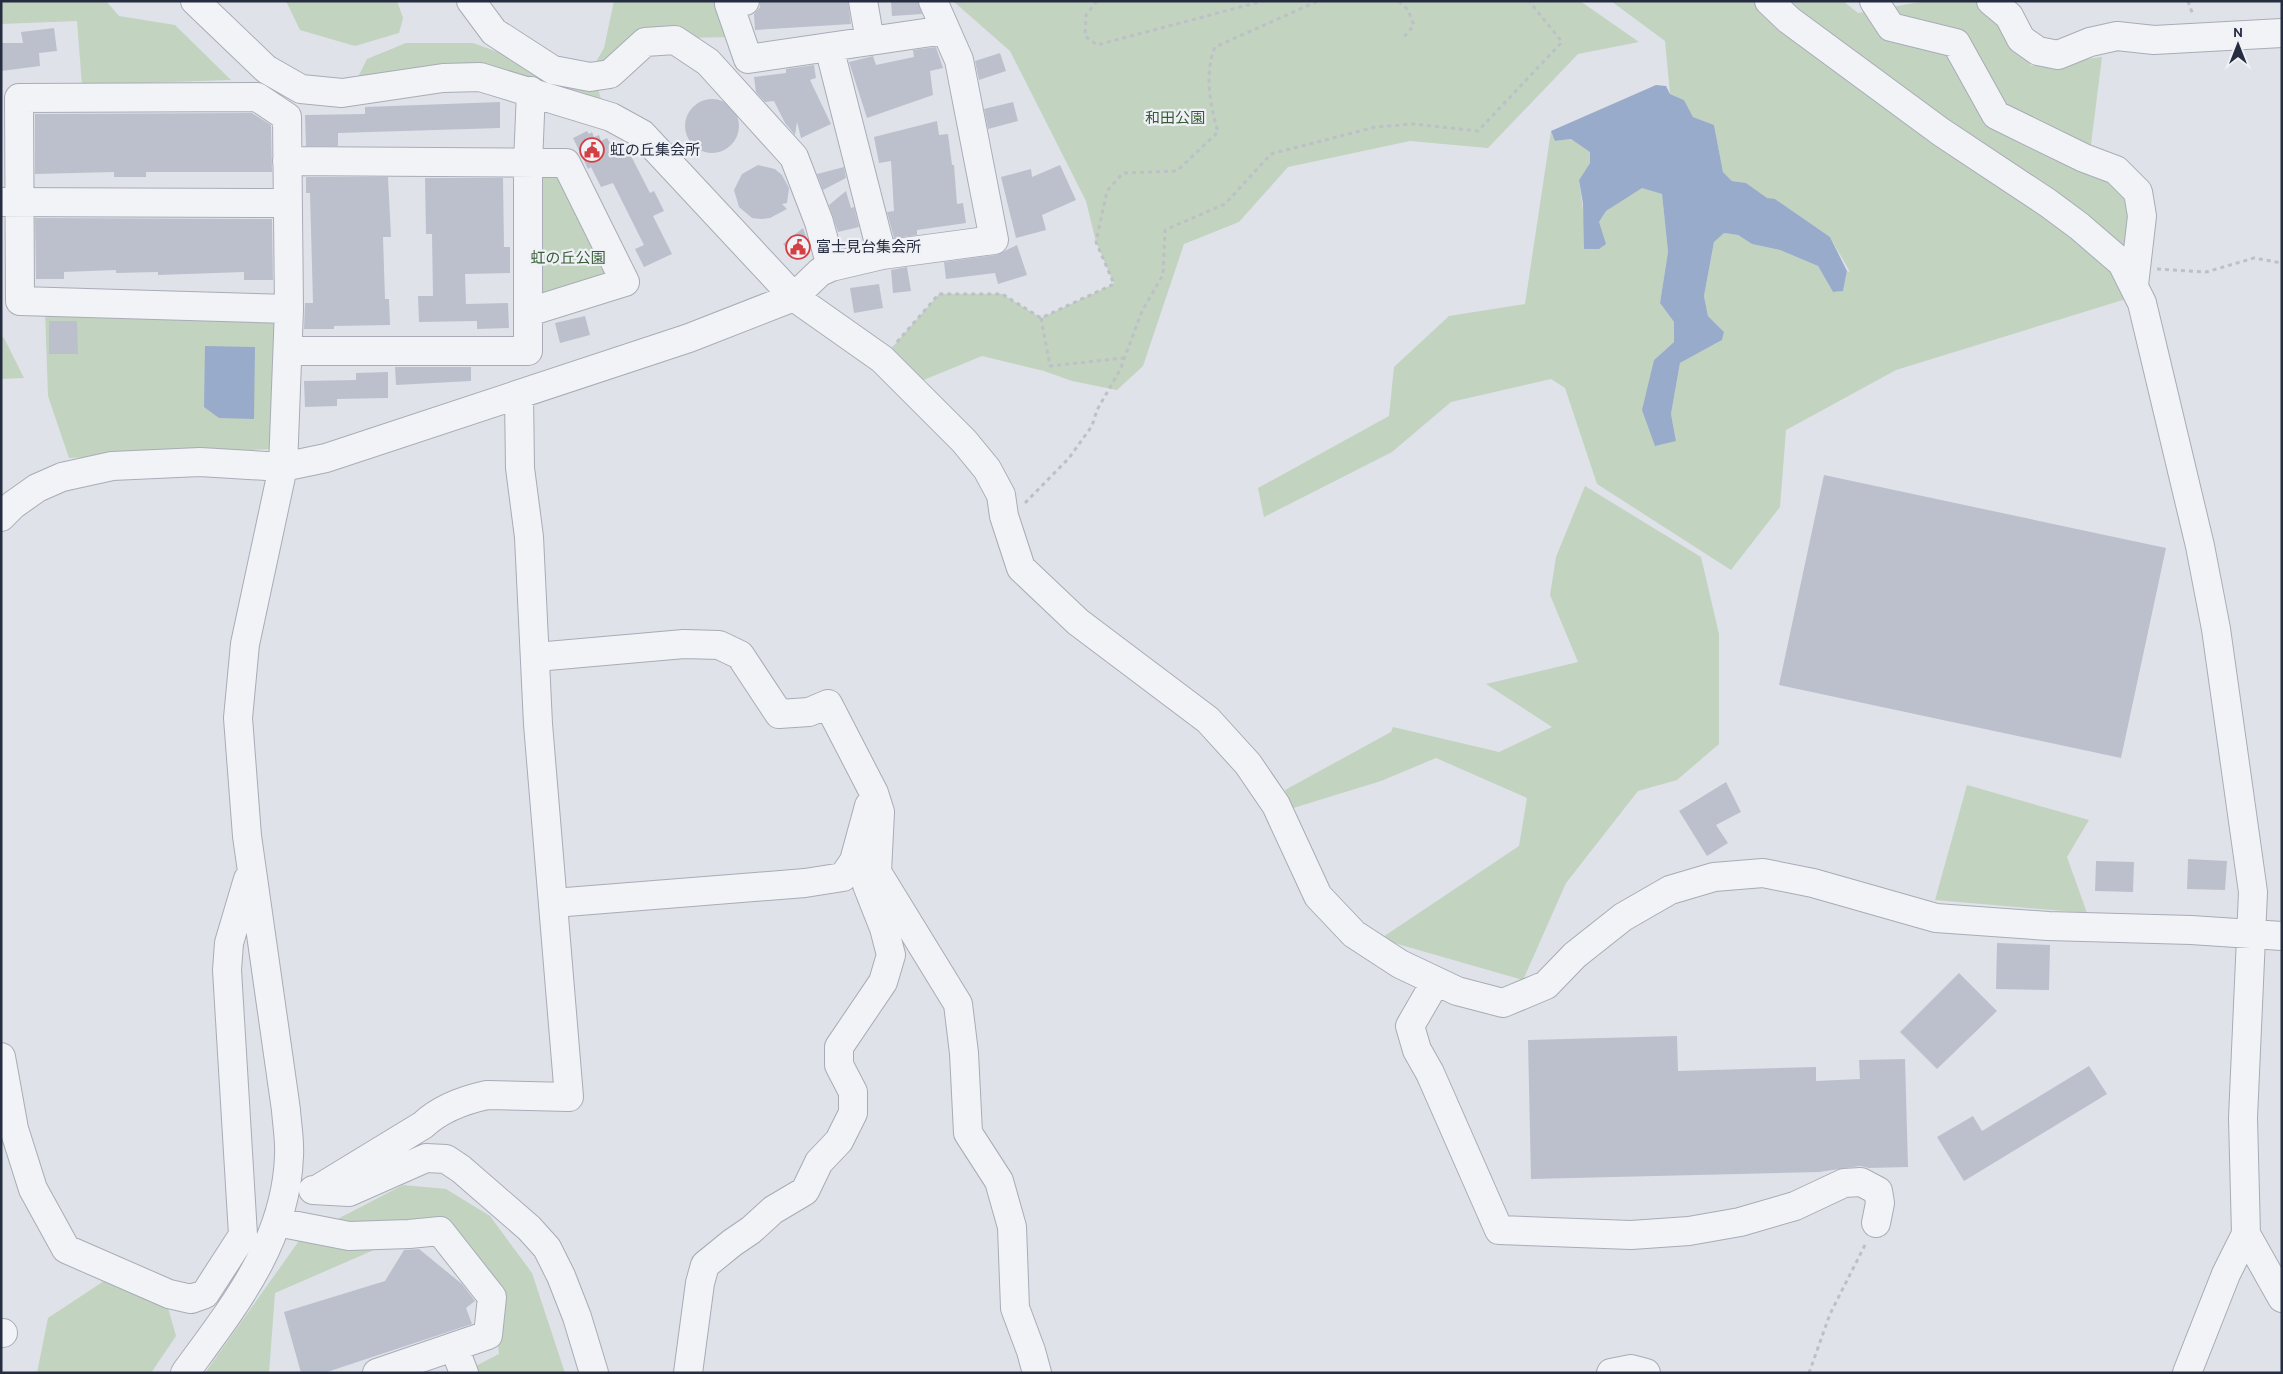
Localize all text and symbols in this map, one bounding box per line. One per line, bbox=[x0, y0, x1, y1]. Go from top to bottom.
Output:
north arrow bbox=[2213, 20, 2263, 70]
text: N bbox=[2233, 25, 2243, 42]
park label: 和田公園 bbox=[1145, 110, 1205, 129]
public building icon: 虹の丘集会所 bbox=[579, 137, 605, 163]
place label: 虹の丘集会所 bbox=[610, 142, 700, 161]
public building icon: 富士見台集会所 bbox=[785, 234, 811, 260]
place label: 富士見台集会所 bbox=[816, 239, 921, 258]
park label: 虹の丘公園 bbox=[530, 250, 606, 269]

